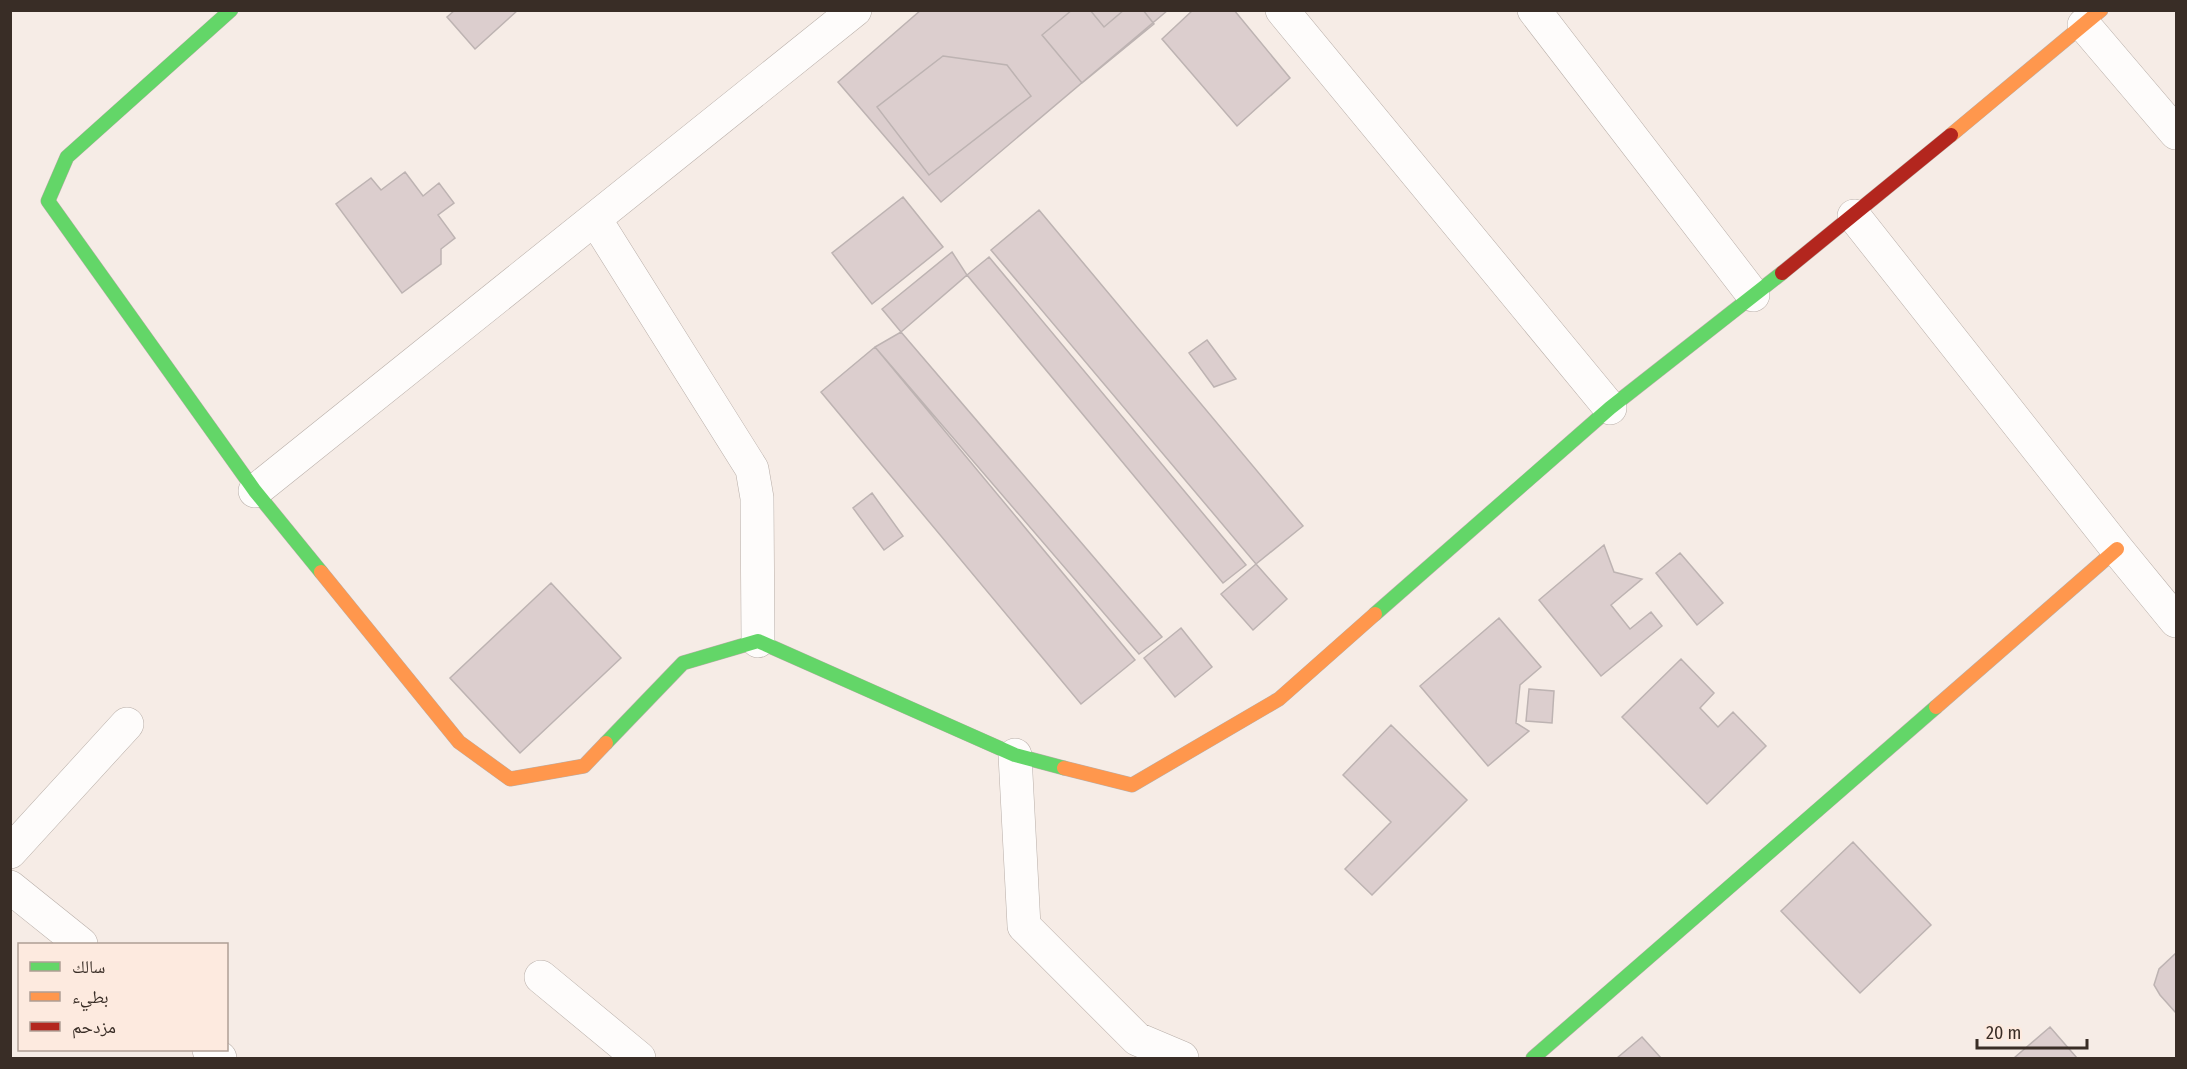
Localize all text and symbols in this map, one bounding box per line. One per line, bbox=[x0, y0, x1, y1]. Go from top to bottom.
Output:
legend bbox=[18, 943, 228, 1051]
text: سالك bbox=[72, 956, 105, 978]
text: بطيء bbox=[72, 986, 109, 1012]
scale bar bbox=[1977, 1012, 2086, 1050]
text: مزدحم bbox=[72, 1016, 116, 1039]
text: 20 m bbox=[1986, 1022, 2021, 1044]

